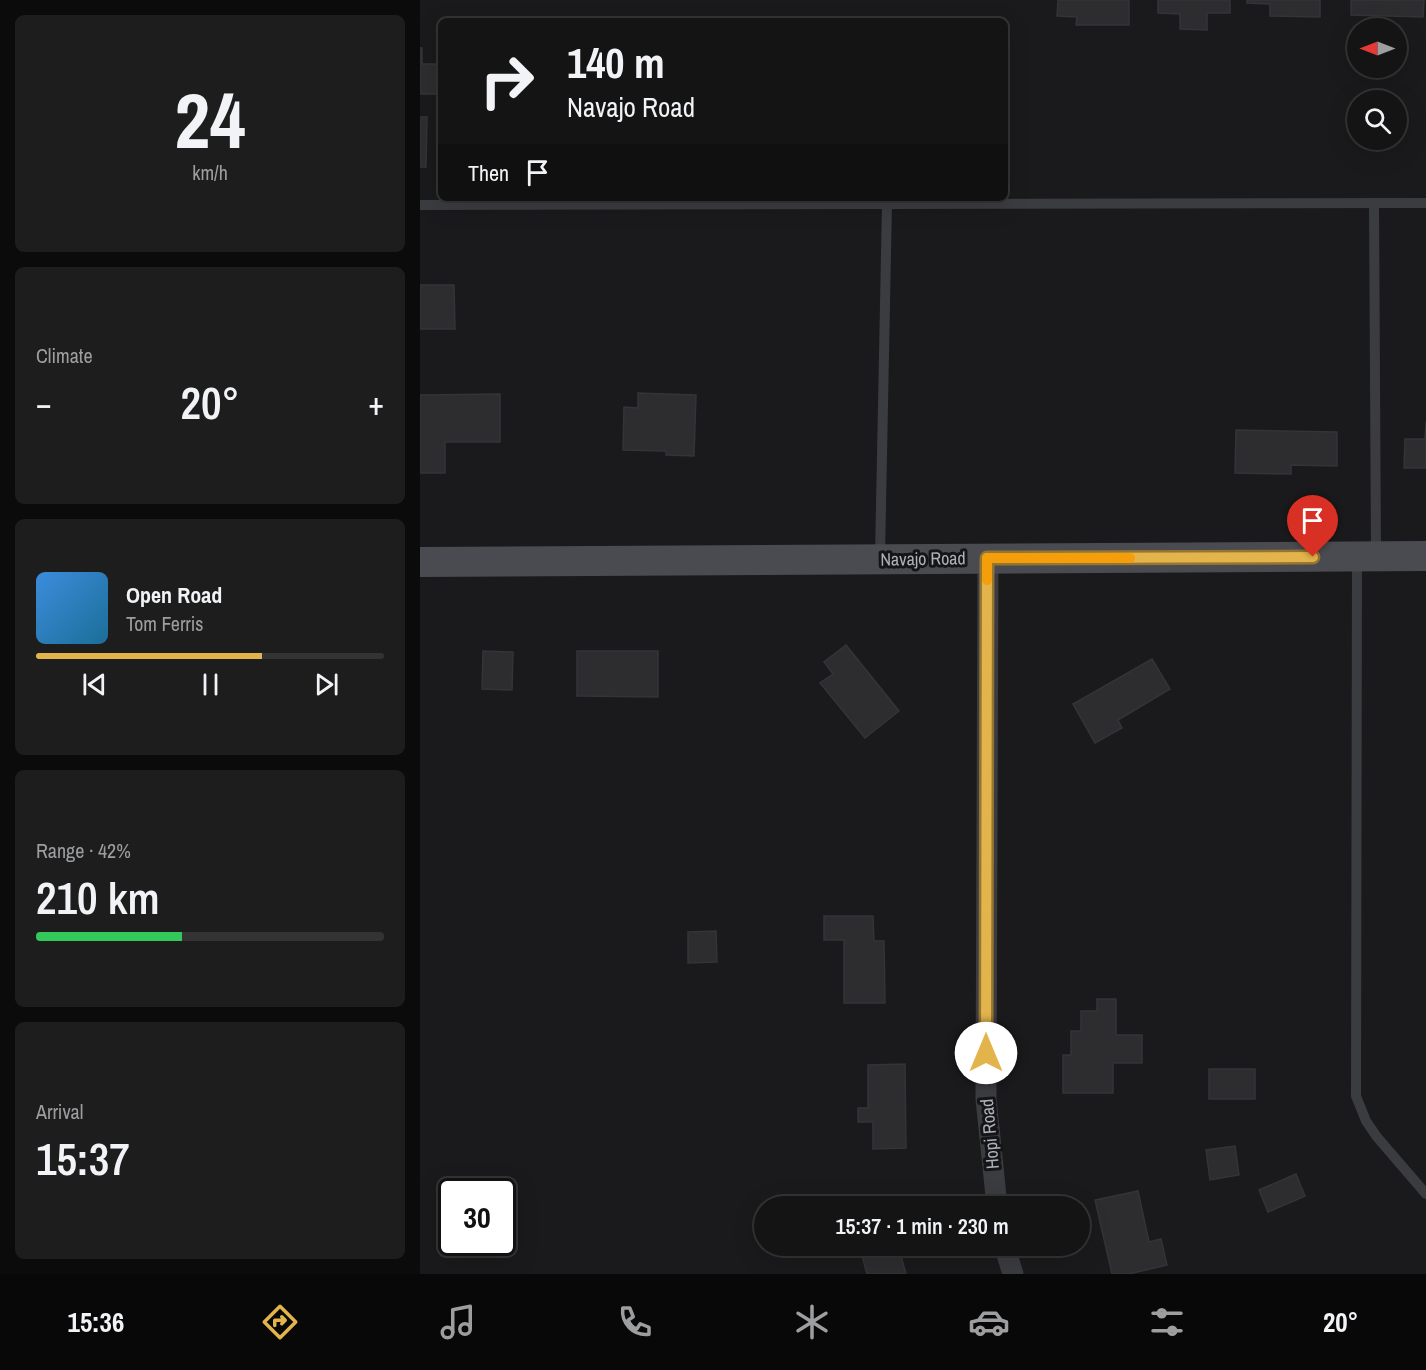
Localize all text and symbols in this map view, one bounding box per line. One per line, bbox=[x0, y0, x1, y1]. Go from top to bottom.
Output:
north arrow bbox=[1347, 18, 1407, 78]
map controls bbox=[1347, 18, 1407, 150]
text: 140 m bbox=[567, 35, 665, 91]
icon: right bbox=[468, 42, 546, 120]
text: 24 bbox=[174, 67, 246, 172]
text: Navajo Road bbox=[567, 89, 695, 125]
button: search bbox=[1347, 90, 1407, 150]
icon: arrive bbox=[521, 156, 554, 189]
text: Then bbox=[468, 158, 509, 188]
text: km/h bbox=[192, 159, 228, 186]
text: Climate bbox=[36, 342, 93, 369]
text: 20° bbox=[180, 372, 240, 433]
text: − bbox=[36, 381, 52, 425]
text: + bbox=[368, 381, 384, 425]
pin bbox=[1287, 495, 1338, 557]
icon: arrive bbox=[1296, 504, 1329, 537]
street label: Navajo Road bbox=[880, 545, 966, 572]
text: Open Road bbox=[126, 580, 222, 610]
text: Tom Ferris bbox=[126, 610, 204, 637]
icon: previous bbox=[78, 668, 111, 701]
icon: pause bbox=[194, 668, 227, 701]
icon: next bbox=[310, 668, 343, 701]
text: Range · 42% bbox=[36, 837, 131, 864]
text: 210 km bbox=[36, 867, 160, 928]
position arrow bbox=[954, 1021, 1018, 1085]
text: Arrival bbox=[36, 1098, 83, 1125]
street label: Hopi Road bbox=[974, 1098, 1005, 1170]
text: 15:37 bbox=[36, 1128, 130, 1189]
speed limit sign: 30 bbox=[438, 1178, 516, 1256]
text: 15:37 · 1 min · 230 m bbox=[835, 1211, 1009, 1241]
icon: directions bbox=[259, 1301, 301, 1343]
icon: music bbox=[437, 1301, 479, 1343]
icon: phone bbox=[614, 1301, 656, 1343]
icon: climate bbox=[791, 1301, 833, 1343]
icon: car bbox=[968, 1301, 1010, 1343]
icon: filters bbox=[1146, 1301, 1188, 1343]
text: 15:36 bbox=[68, 1304, 124, 1340]
text: 20° bbox=[1323, 1304, 1358, 1340]

